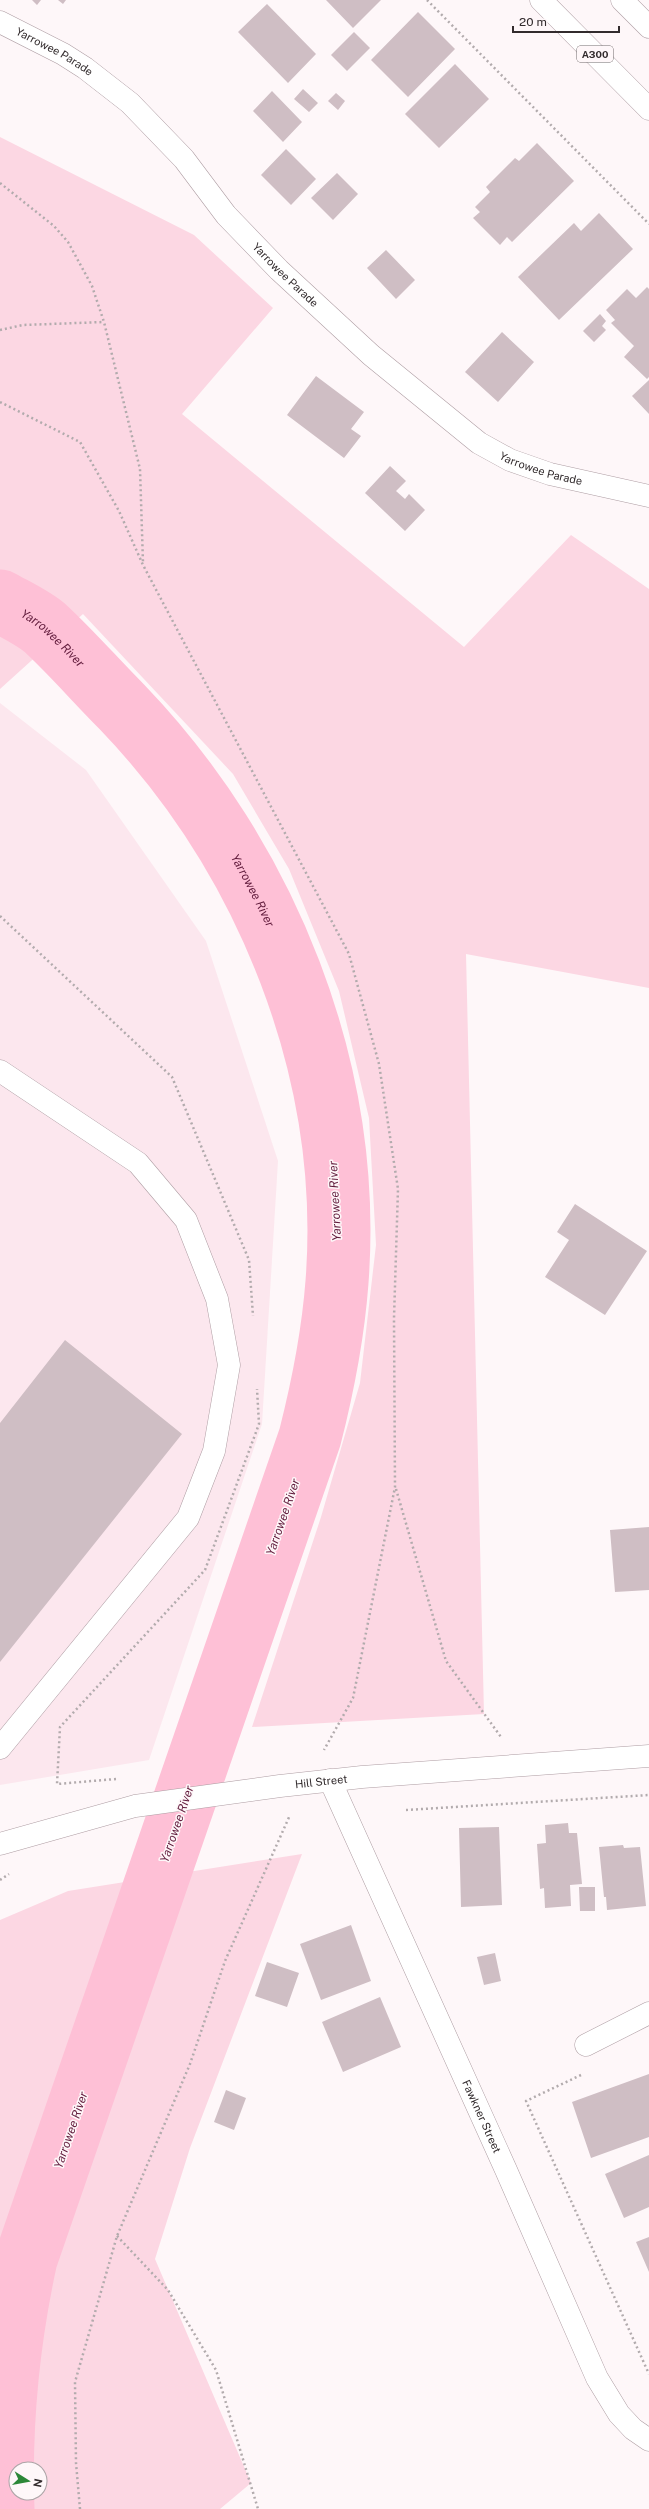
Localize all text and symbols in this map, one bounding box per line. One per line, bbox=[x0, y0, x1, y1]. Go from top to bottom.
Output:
scale bar bbox=[513, 8, 619, 34]
text: 20 m bbox=[519, 15, 547, 29]
street label: Yarrowee Parade bbox=[14, 25, 95, 78]
road number: A300 bbox=[577, 46, 613, 62]
street label: Yarrowee Parade bbox=[250, 241, 321, 309]
street label: Yarrowee Parade bbox=[497, 449, 583, 487]
water label: Yarrowee River bbox=[19, 607, 87, 670]
water label: Yarrowee River bbox=[228, 852, 277, 930]
water label: Yarrowee River bbox=[326, 1160, 344, 1241]
water label: Yarrowee River bbox=[263, 1476, 303, 1557]
street label: Hill Street bbox=[294, 1773, 348, 1790]
water label: Yarrowee River bbox=[157, 1783, 197, 1864]
street label: Fawkner Street bbox=[460, 2078, 503, 2155]
water label: Yarrowee River bbox=[51, 2089, 91, 2170]
north arrow bbox=[8, 2461, 48, 2501]
text: N bbox=[31, 2478, 45, 2488]

